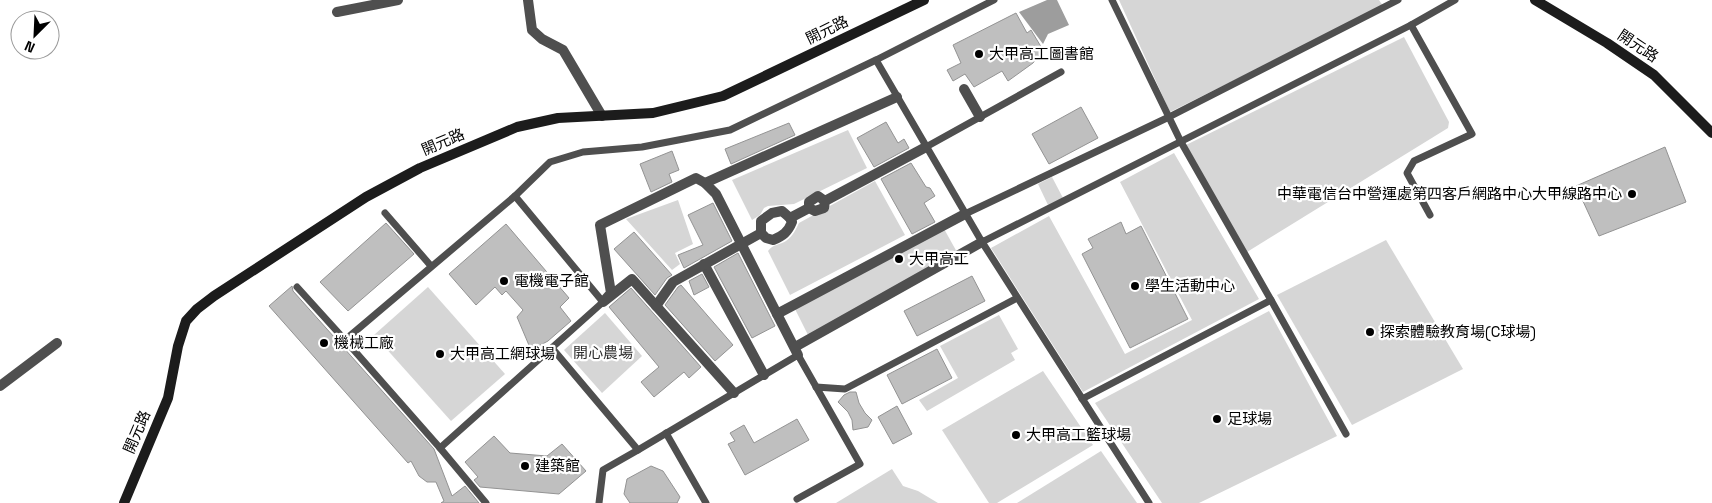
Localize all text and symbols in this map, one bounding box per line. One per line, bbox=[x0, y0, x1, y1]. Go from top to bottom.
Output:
north arrow bbox=[10, 10, 60, 60]
street label: 開元路 bbox=[802, 11, 851, 48]
street label: 開元路 bbox=[1614, 25, 1662, 66]
text: N bbox=[22, 37, 38, 57]
place label: 大甲高工圖書館 bbox=[989, 44, 1094, 63]
marker: 大甲高工圖書館 bbox=[973, 48, 985, 60]
street label: 開元路 bbox=[418, 124, 467, 159]
place label: 中華電信台中營運處第四客戶網路中心大甲線路中心 bbox=[1277, 184, 1622, 203]
marker: 中華電信台中營運處第四客戶網路中心大甲線路中心 bbox=[1626, 188, 1638, 200]
place label: 大甲高工 bbox=[909, 249, 969, 268]
marker: 大甲高工 bbox=[893, 253, 905, 265]
place label: 電機電子館 bbox=[514, 271, 589, 290]
marker: 電機電子館 bbox=[498, 275, 510, 287]
place label: 學生活動中心 bbox=[1145, 276, 1235, 295]
marker: 學生活動中心 bbox=[1129, 280, 1141, 292]
place label: 探索體驗教育場(C球場) bbox=[1380, 322, 1536, 342]
marker: 探索體驗教育場(C球場) bbox=[1364, 326, 1376, 338]
place label: 機械工廠 bbox=[334, 333, 394, 352]
marker: 機械工廠 bbox=[318, 337, 330, 349]
park label: 開心農場 bbox=[573, 343, 633, 362]
place label: 大甲高工網球場 bbox=[450, 344, 555, 363]
marker: 大甲高工網球場 bbox=[434, 348, 446, 360]
street label: 開元路 bbox=[119, 407, 154, 456]
place label: 足球場 bbox=[1227, 409, 1272, 428]
marker: 足球場 bbox=[1211, 413, 1223, 425]
place label: 大甲高工籃球場 bbox=[1026, 425, 1131, 444]
marker: 大甲高工籃球場 bbox=[1010, 429, 1022, 441]
place label: 建築館 bbox=[535, 456, 580, 475]
marker: 建築館 bbox=[519, 460, 531, 472]

